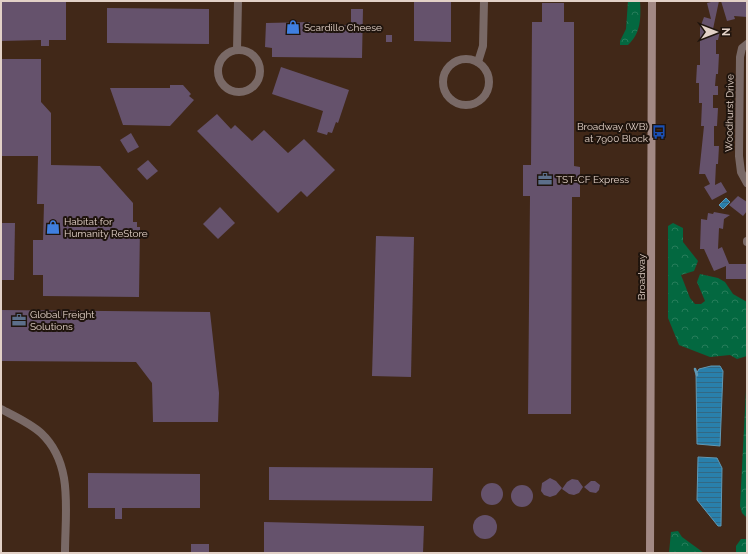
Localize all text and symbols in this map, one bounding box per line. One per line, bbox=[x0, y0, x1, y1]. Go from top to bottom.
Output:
north arrow bbox=[696, 12, 736, 52]
shop icon: Scardillo Cheese bbox=[285, 19, 301, 35]
place label: Scardillo Cheese bbox=[304, 22, 382, 33]
text: N bbox=[719, 28, 732, 36]
street label: Woodhurst Drive bbox=[723, 74, 736, 152]
place label: Broadway (WB) at 7900 Block bbox=[577, 121, 649, 144]
bus stop icon: Broadway (WB) at 7900 Block bbox=[651, 124, 667, 140]
office icon: TST-CF Express bbox=[537, 171, 553, 187]
place label: TST-CF Express bbox=[556, 174, 629, 185]
place label: Habitat for Humanity ReStore bbox=[64, 216, 148, 239]
shop icon: Habitat for Humanity ReStore bbox=[45, 219, 61, 235]
street label: Broadway bbox=[636, 253, 647, 300]
place label: Global Freight Solutions bbox=[30, 309, 95, 332]
office icon: Global Freight Solutions bbox=[11, 312, 27, 328]

